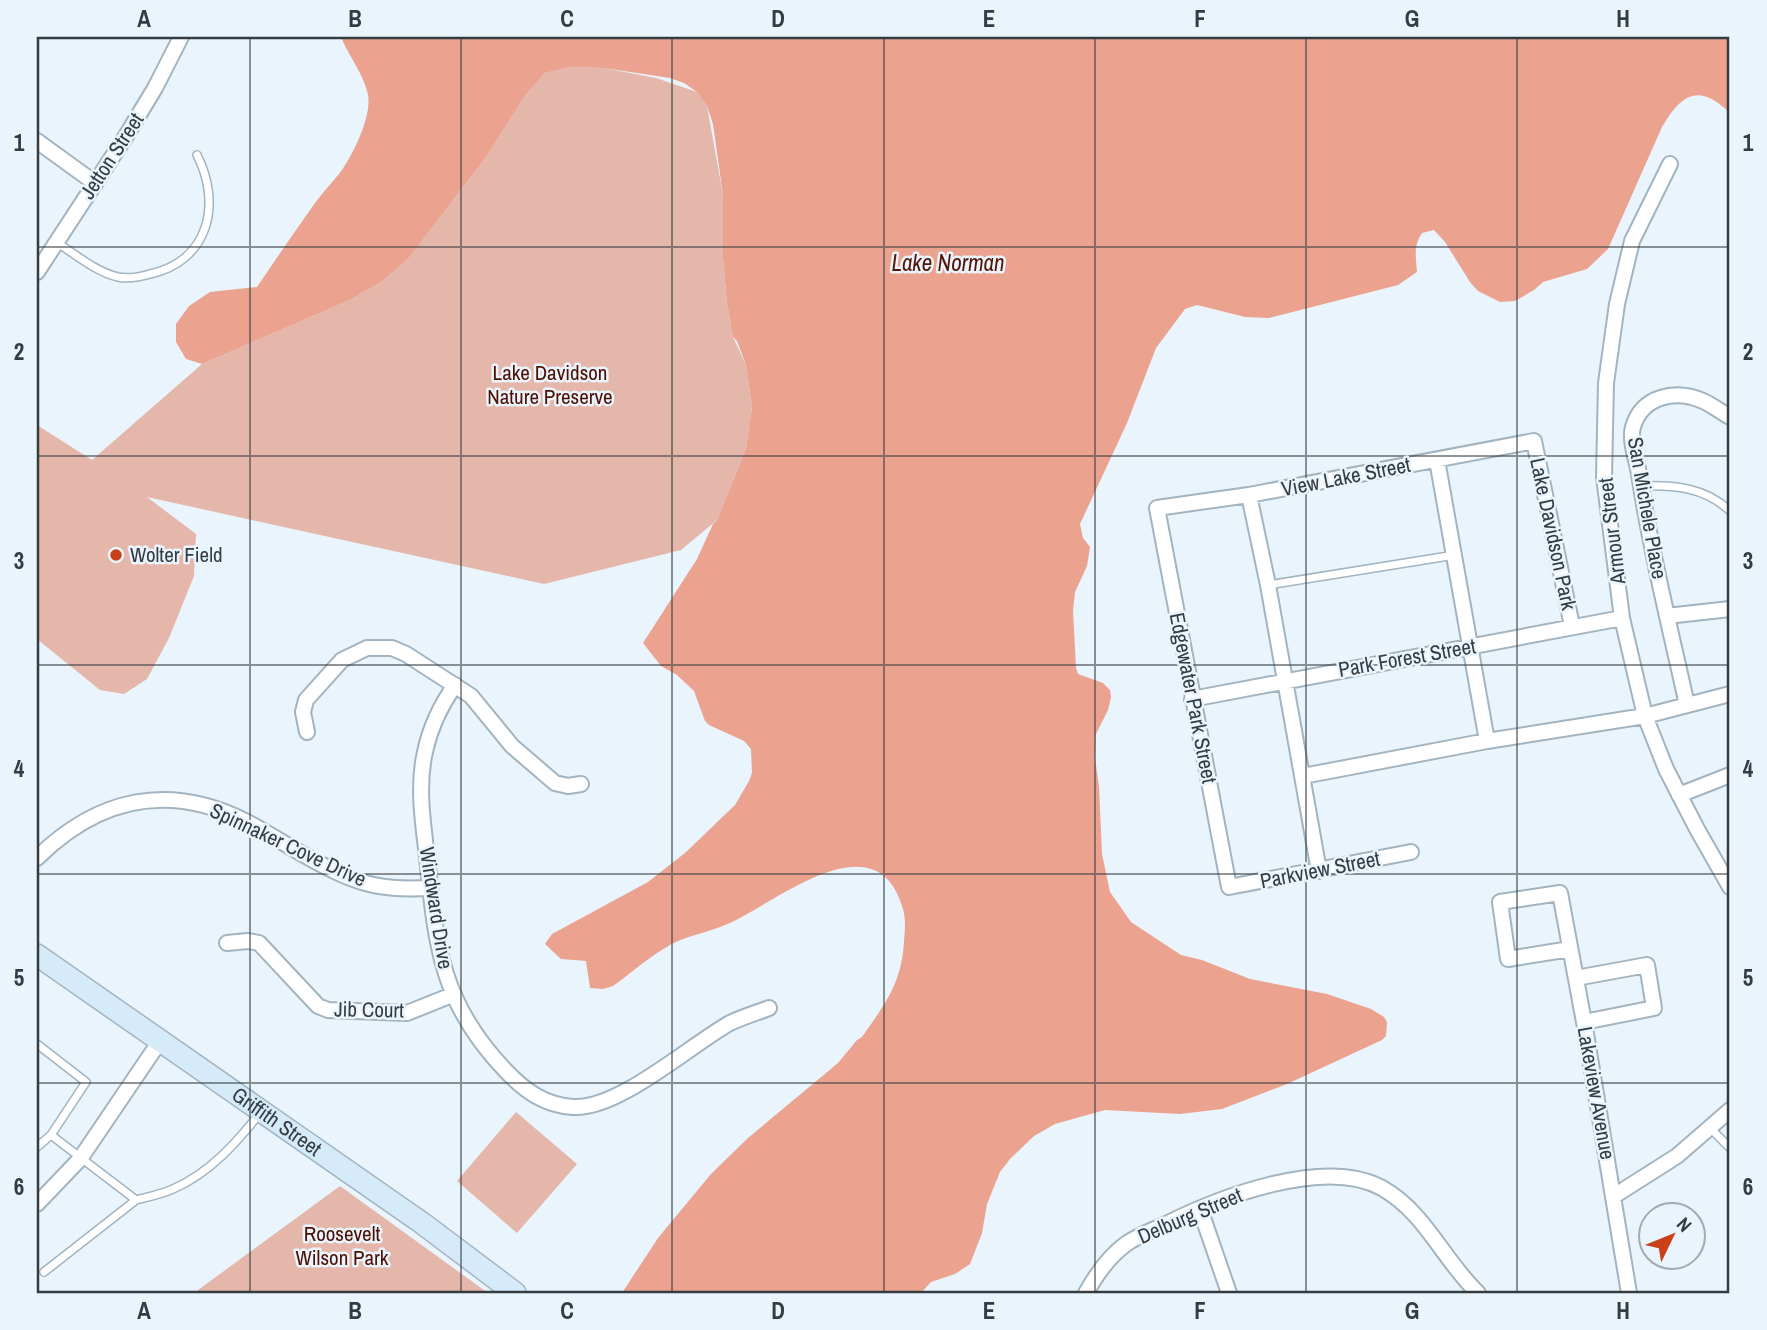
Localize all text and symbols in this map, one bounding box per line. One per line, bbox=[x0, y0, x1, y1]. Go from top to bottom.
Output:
text: A bbox=[137, 3, 151, 34]
text: B bbox=[348, 3, 362, 34]
text: C bbox=[560, 3, 574, 34]
text: D bbox=[771, 3, 785, 34]
text: E bbox=[983, 3, 995, 34]
text: F bbox=[1194, 3, 1206, 34]
text: G bbox=[1405, 3, 1419, 34]
text: H bbox=[1616, 3, 1630, 34]
street label: Jetton Street bbox=[73, 107, 150, 205]
text: 1 bbox=[14, 127, 25, 158]
text: 1 bbox=[1743, 127, 1754, 158]
water label: Lake Norman bbox=[891, 247, 1005, 278]
text: 2 bbox=[14, 336, 24, 367]
text: 2 bbox=[1743, 336, 1753, 367]
park label: Lake Davidson Nature Preserve bbox=[487, 358, 613, 411]
street label: San Michele Place bbox=[1621, 435, 1674, 581]
street label: View Lake Street bbox=[1279, 450, 1413, 503]
street label: Lake Davidson Park bbox=[1523, 455, 1584, 613]
street label: Armour Street bbox=[1591, 476, 1633, 587]
place label: Wolter Field bbox=[130, 540, 223, 569]
text: 3 bbox=[14, 545, 24, 576]
text: 3 bbox=[1743, 545, 1753, 576]
marker: Wolter Field bbox=[108, 547, 124, 563]
street label: Edgewater Park Street bbox=[1163, 610, 1224, 786]
street label: Park Forest Street bbox=[1336, 631, 1478, 684]
text: 4 bbox=[14, 753, 25, 784]
text: 4 bbox=[1743, 753, 1754, 784]
street label: Spinnaker Cove Drive bbox=[205, 796, 371, 893]
street label: Parkview Street bbox=[1257, 844, 1383, 895]
street label: Windward Drive bbox=[413, 845, 460, 971]
text: 5 bbox=[14, 962, 24, 993]
text: 5 bbox=[1743, 962, 1753, 993]
street label: Jib Court bbox=[334, 994, 404, 1025]
street label: Lakeview Avenue bbox=[1571, 1024, 1622, 1162]
street label: Griffith Street bbox=[226, 1080, 328, 1163]
text: 6 bbox=[14, 1171, 24, 1202]
text: 6 bbox=[1743, 1171, 1753, 1202]
street label: Delburg Street bbox=[1133, 1180, 1247, 1251]
north arrow bbox=[1638, 1200, 1708, 1270]
text: N bbox=[1671, 1211, 1698, 1237]
park label: Roosevelt Wilson Park bbox=[296, 1219, 389, 1272]
text: A bbox=[137, 1295, 151, 1326]
text: B bbox=[348, 1295, 362, 1326]
text: C bbox=[560, 1295, 574, 1326]
text: D bbox=[771, 1295, 785, 1326]
text: E bbox=[983, 1295, 995, 1326]
text: F bbox=[1194, 1295, 1206, 1326]
text: G bbox=[1405, 1295, 1419, 1326]
text: H bbox=[1616, 1295, 1630, 1326]

